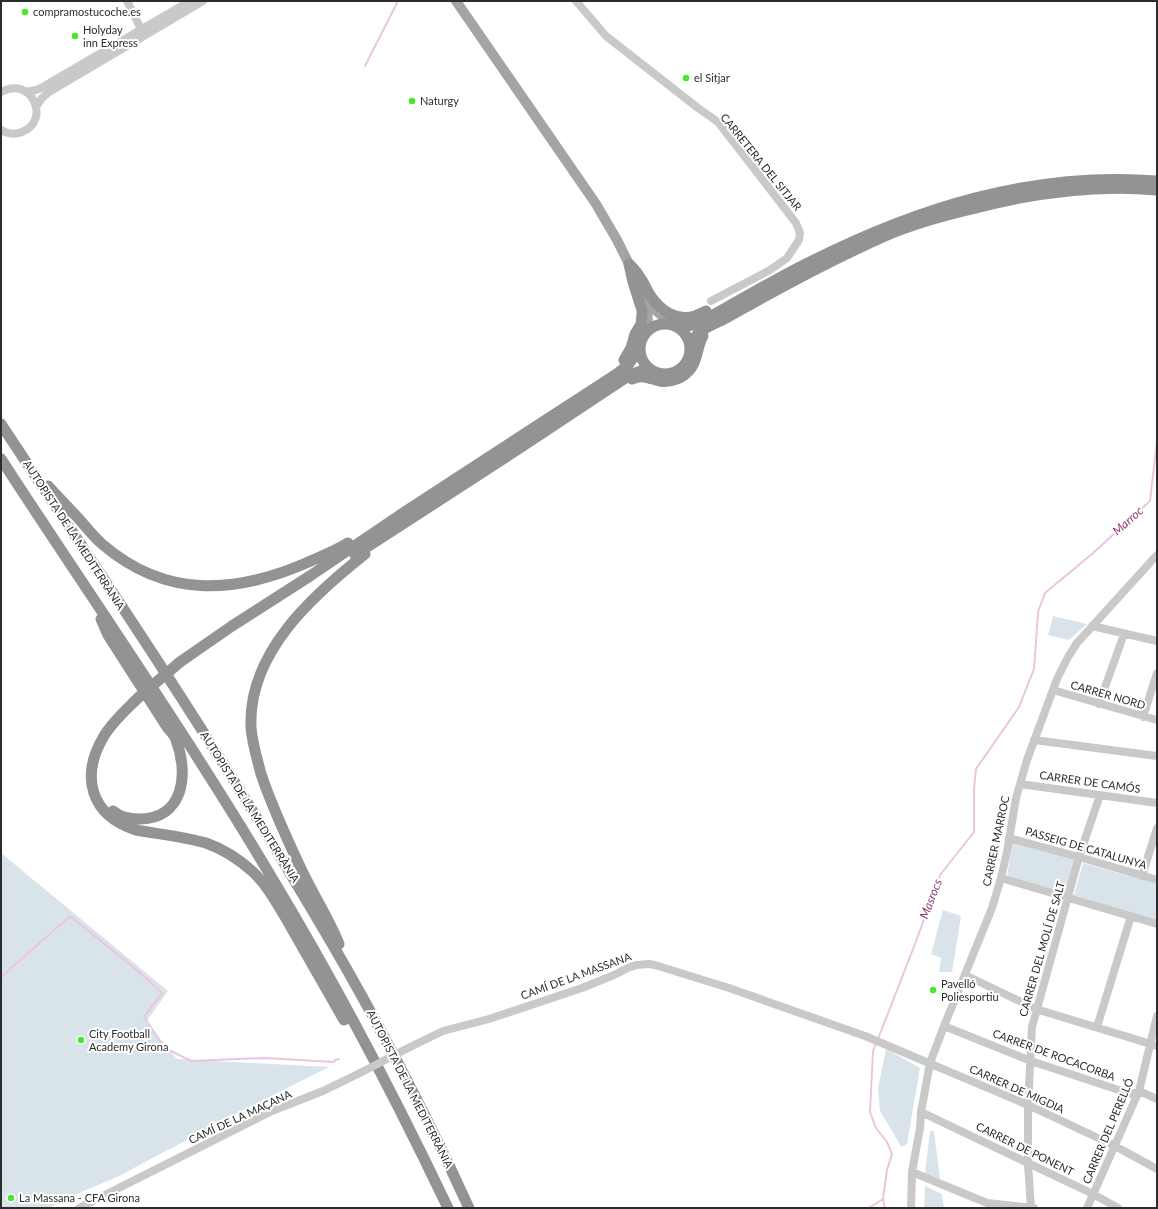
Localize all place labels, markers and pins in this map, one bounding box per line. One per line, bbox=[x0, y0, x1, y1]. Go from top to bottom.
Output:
place label: compramostucoche.es bbox=[33, 5, 141, 18]
marker: compramostucoche.es bbox=[20, 7, 30, 17]
place label: Holyday inn Express bbox=[83, 23, 138, 49]
marker: Holyday inn Express bbox=[70, 31, 80, 41]
place label: el Sitjar bbox=[694, 71, 730, 84]
marker: el Sitjar bbox=[681, 73, 691, 83]
place label: Naturgy bbox=[420, 94, 459, 107]
marker: Naturgy bbox=[407, 96, 417, 106]
place label: Pavelló Poliesportiu bbox=[941, 977, 999, 1003]
marker: Pavelló Poliesportiu bbox=[928, 985, 938, 995]
place label: City Football Academy Girona bbox=[89, 1027, 168, 1053]
marker: City Football Academy Girona bbox=[76, 1035, 86, 1045]
place label: La Massana - CFA Girona bbox=[19, 1191, 140, 1204]
marker: La Massana - CFA Girona bbox=[6, 1193, 16, 1203]

